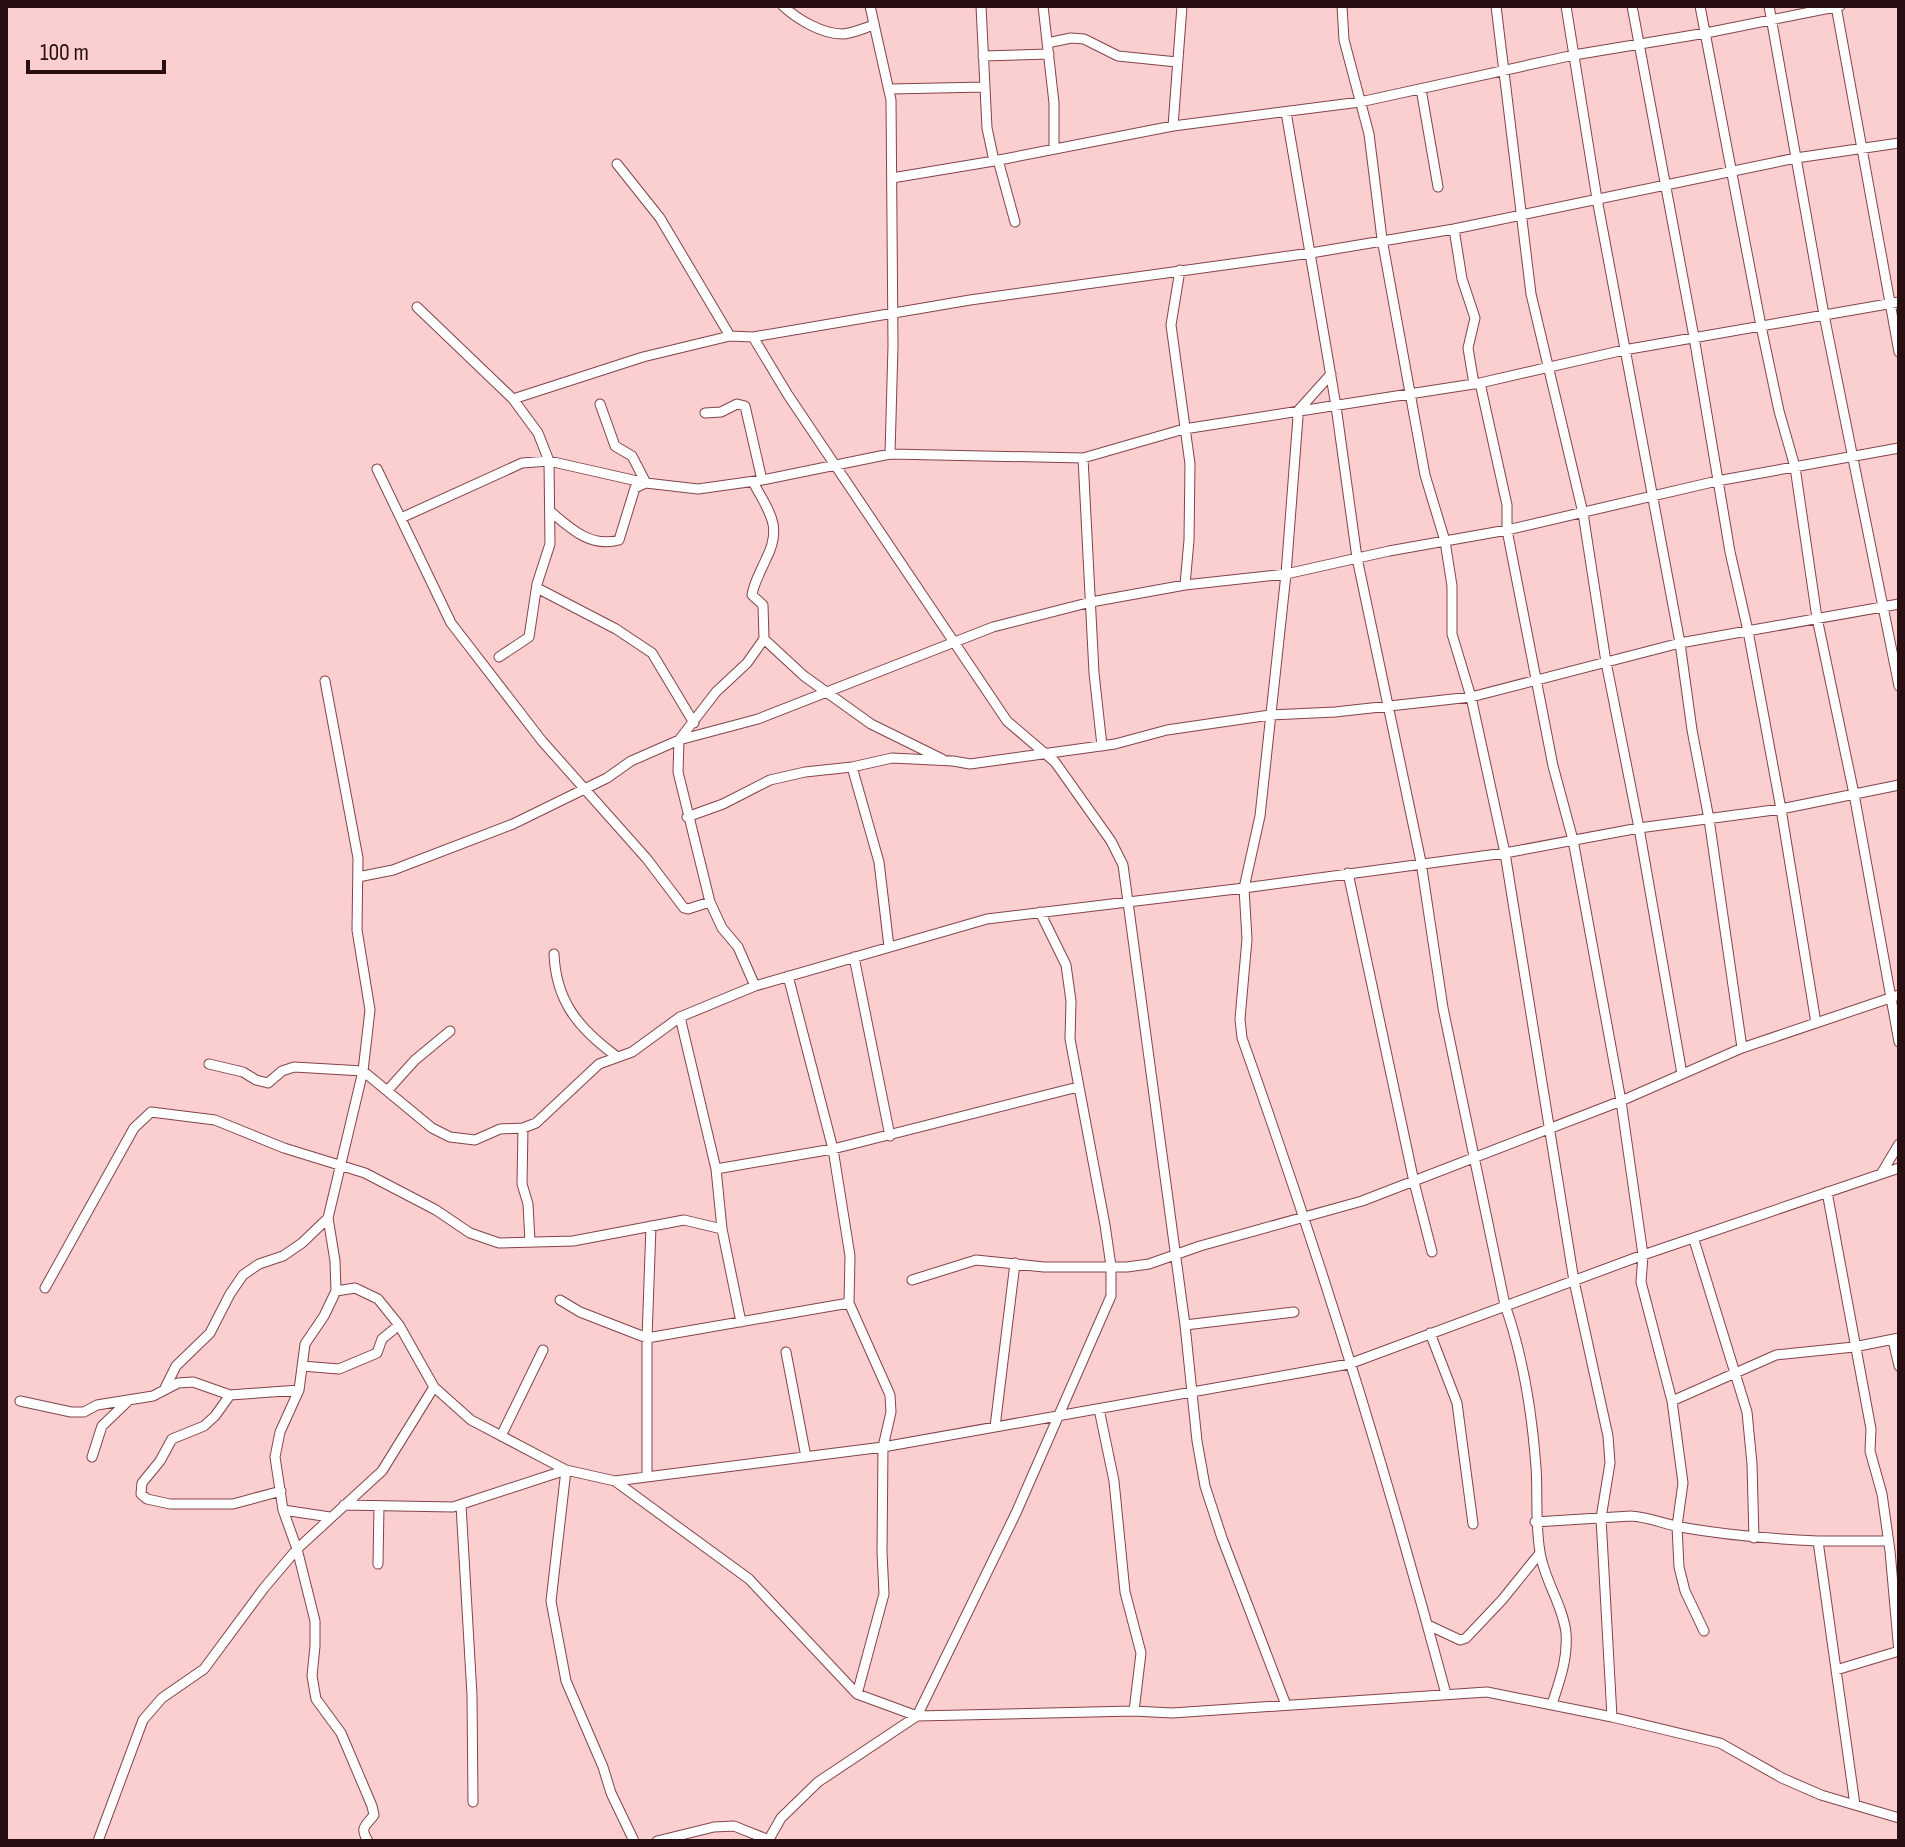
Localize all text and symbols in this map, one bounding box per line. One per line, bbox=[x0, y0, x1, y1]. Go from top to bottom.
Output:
scale bar bbox=[28, 24, 164, 74]
text: 100 m bbox=[40, 38, 89, 67]

